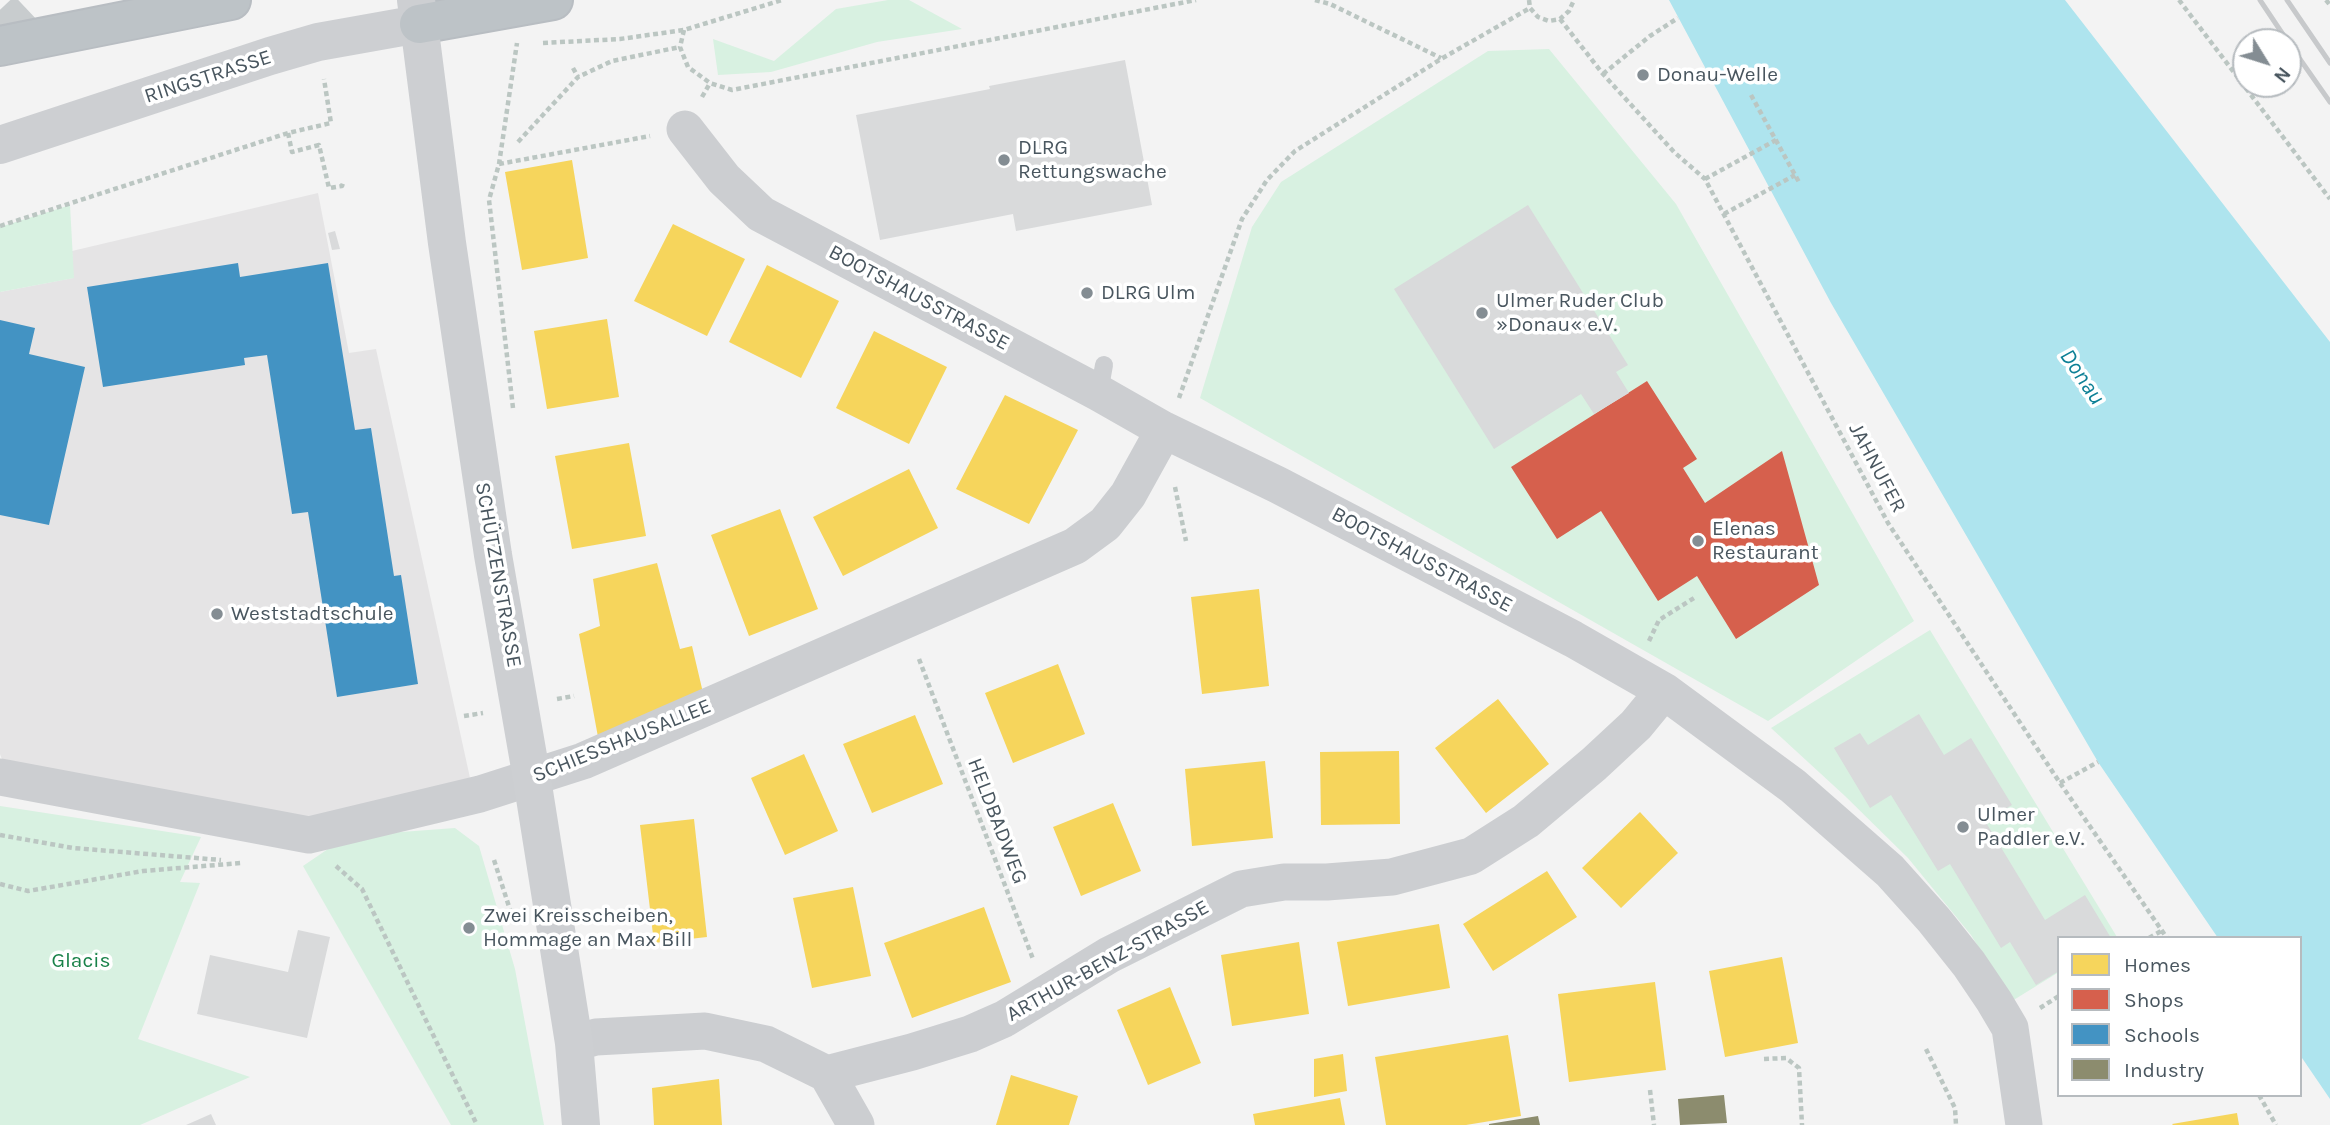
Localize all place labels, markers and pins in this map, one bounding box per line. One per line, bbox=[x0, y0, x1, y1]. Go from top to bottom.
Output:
place label: Donau-Welle bbox=[1657, 62, 1778, 88]
marker: Donau-Welle bbox=[1635, 67, 1651, 83]
place label: DLRG Rettungswache bbox=[1018, 135, 1167, 185]
marker: DLRG Rettungswache bbox=[996, 152, 1012, 168]
place label: DLRG Ulm bbox=[1101, 280, 1195, 306]
marker: DLRG Ulm bbox=[1079, 285, 1095, 301]
place label: Ulmer Ruder Club »Donau« e.V. bbox=[1496, 288, 1664, 338]
marker: Ulmer Ruder Club »Donau« e.V. bbox=[1474, 305, 1490, 321]
place label: Elenas Restaurant bbox=[1712, 516, 1819, 566]
marker: Elenas Restaurant bbox=[1690, 533, 1706, 549]
place label: Weststadtschule bbox=[231, 601, 394, 627]
marker: Weststadtschule bbox=[209, 606, 225, 622]
place label: Ulmer Paddler e.V. bbox=[1977, 802, 2084, 852]
marker: Ulmer Paddler e.V. bbox=[1955, 819, 1971, 835]
place label: Zwei Kreisscheiben, Hommage an Max Bill bbox=[483, 903, 692, 953]
marker: Zwei Kreisscheiben, Hommage an Max Bill bbox=[461, 920, 477, 936]

